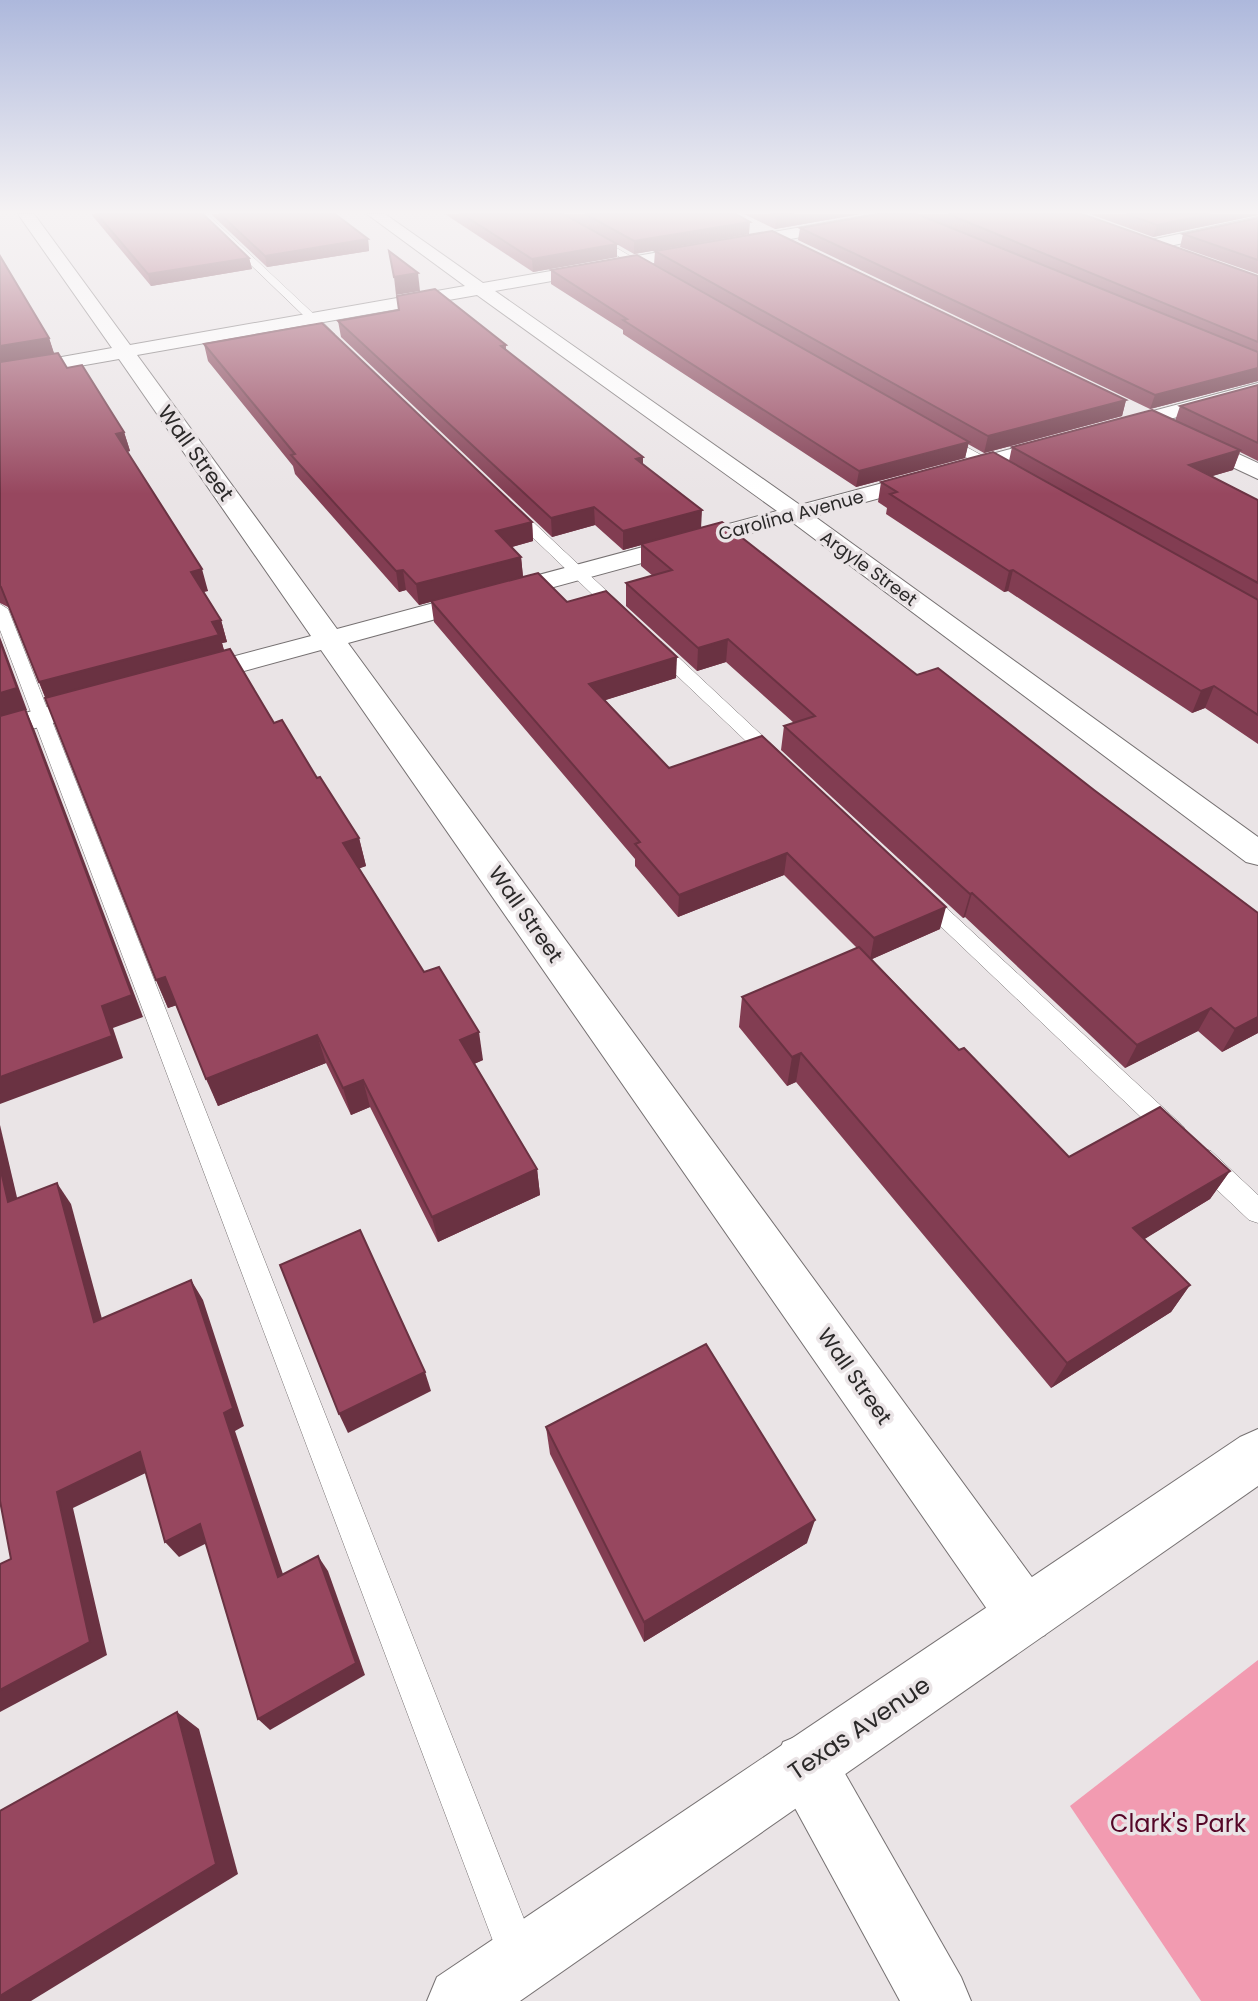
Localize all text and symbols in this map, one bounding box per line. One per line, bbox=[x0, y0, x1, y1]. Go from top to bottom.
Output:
street label: Wall Street bbox=[151, 399, 241, 507]
street label: Carolina Avenue bbox=[716, 484, 866, 546]
street label: Argyle Street bbox=[815, 524, 923, 612]
street label: Wall Street bbox=[482, 860, 570, 968]
street label: Wall Street bbox=[811, 1322, 899, 1430]
street label: Texas Avenue bbox=[782, 1668, 936, 1788]
park label: Clark's Park bbox=[1110, 1807, 1247, 1840]

